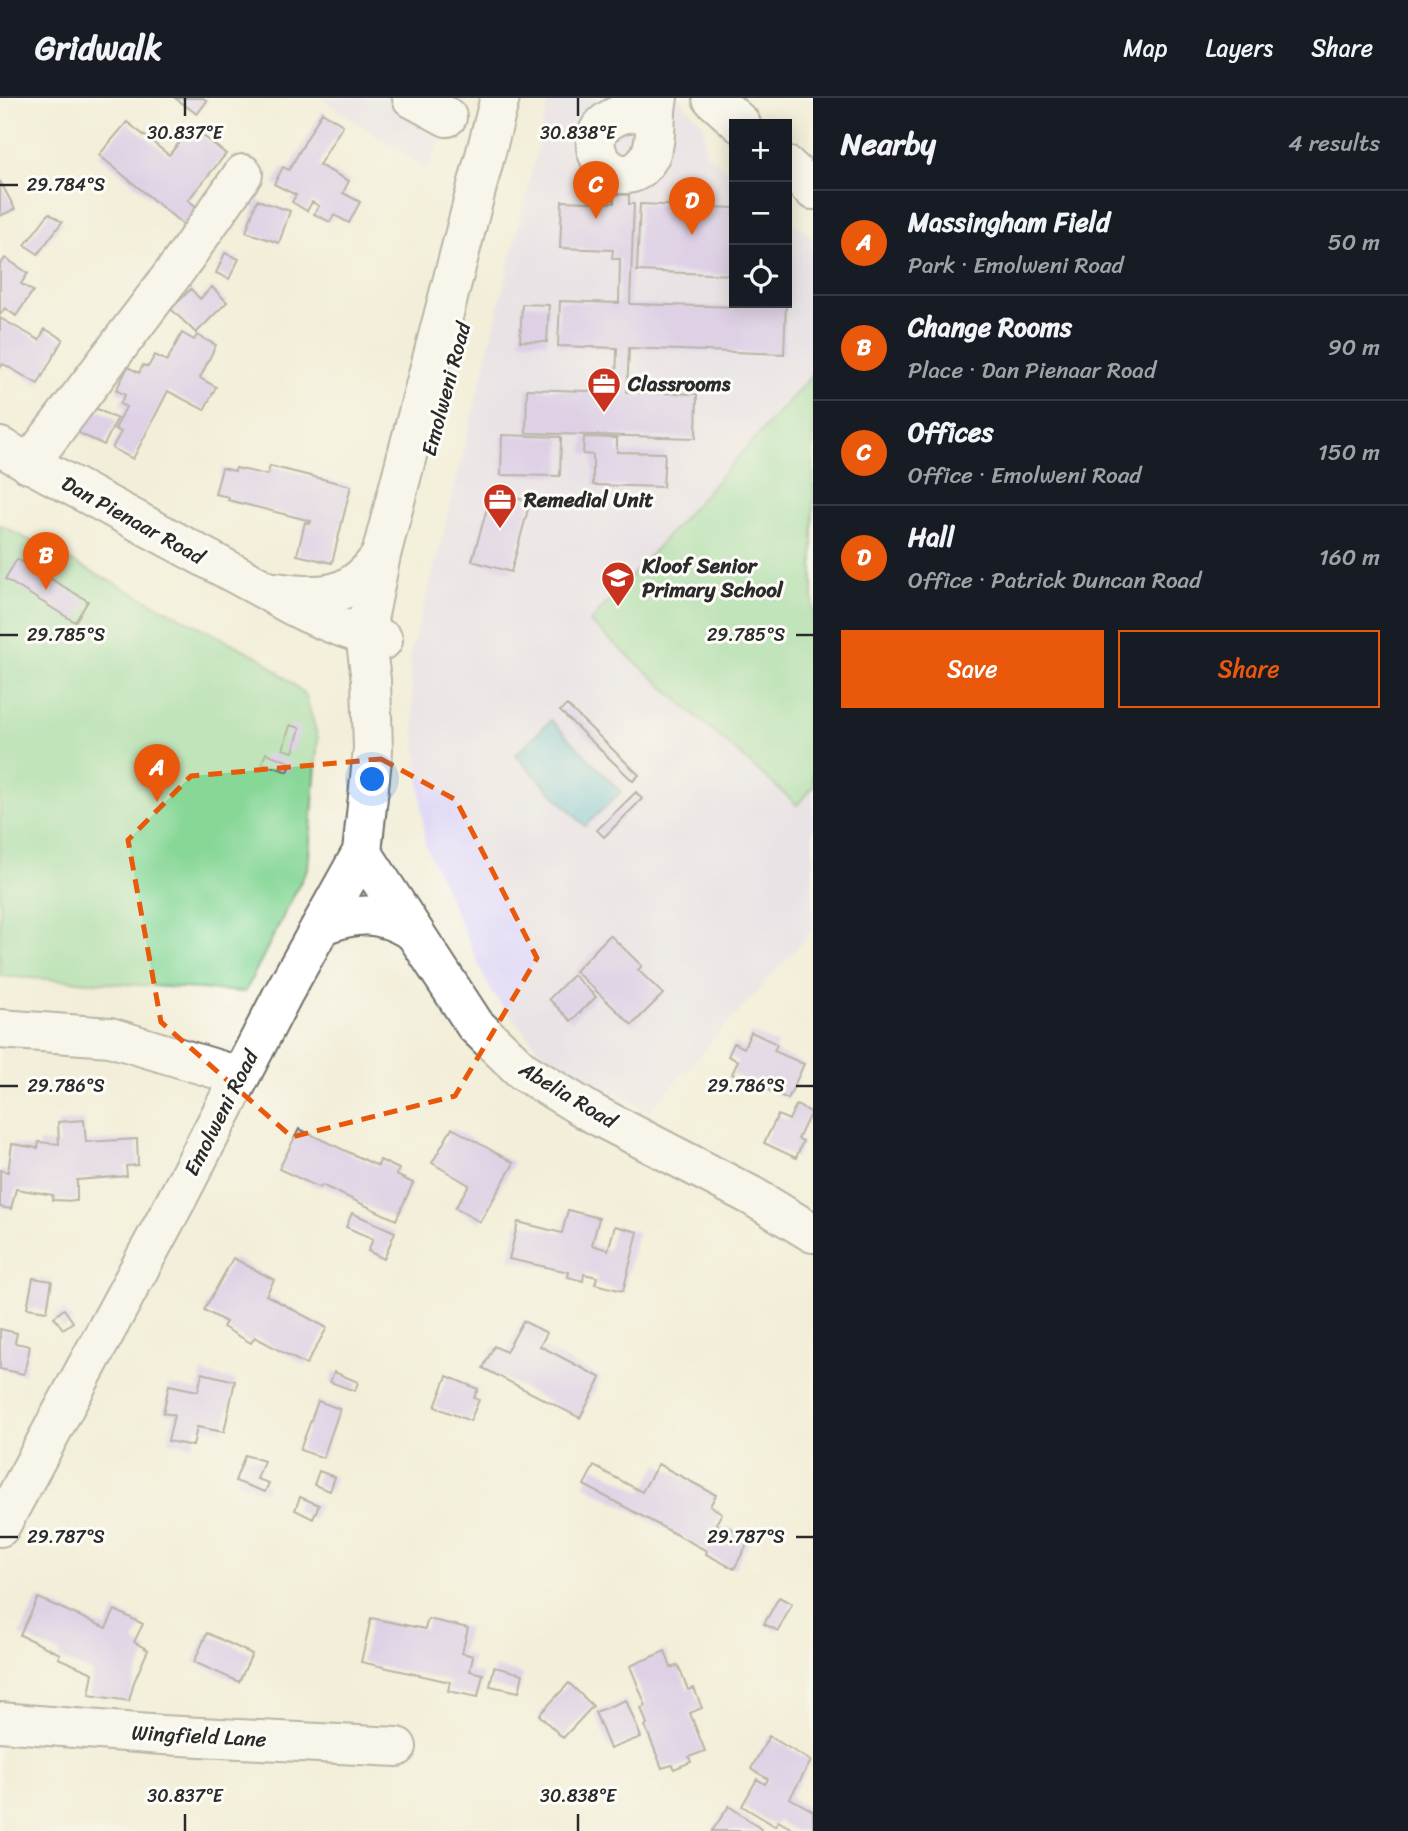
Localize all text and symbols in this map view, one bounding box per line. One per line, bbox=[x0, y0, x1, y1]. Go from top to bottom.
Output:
text: Gridwalk bbox=[35, 19, 162, 77]
text: Map bbox=[1123, 27, 1168, 69]
text: Layers bbox=[1206, 27, 1273, 69]
text: Share bbox=[1311, 27, 1373, 69]
text: 30.837°E bbox=[147, 117, 224, 149]
text: 30.838°E bbox=[540, 117, 617, 149]
text: Nearby bbox=[841, 117, 936, 171]
map controls bbox=[729, 119, 792, 308]
button: + bbox=[729, 119, 792, 182]
text: 4 results bbox=[1288, 123, 1380, 164]
pin: C bbox=[573, 161, 619, 219]
text: 29.784°S bbox=[27, 169, 105, 201]
pin: D bbox=[669, 177, 715, 235]
button: − bbox=[729, 182, 792, 245]
text: Massingham Field bbox=[908, 199, 1110, 245]
text: A bbox=[856, 222, 872, 263]
text: 50 m bbox=[1328, 222, 1380, 263]
button: locate bbox=[729, 245, 792, 308]
text: Park · Emolweni Road bbox=[908, 245, 1124, 286]
text: Change Rooms bbox=[908, 304, 1072, 350]
street label: Emolweni Road bbox=[410, 316, 483, 460]
text: B bbox=[857, 327, 871, 368]
text: 90 m bbox=[1328, 327, 1380, 368]
text: Place · Dan Pienaar Road bbox=[908, 350, 1156, 391]
office icon: Classrooms bbox=[585, 365, 623, 414]
place label: Classrooms bbox=[627, 365, 731, 403]
text: Offices bbox=[908, 409, 993, 455]
text: C bbox=[857, 432, 871, 473]
text: 150 m bbox=[1318, 432, 1380, 473]
text: Office · Emolweni Road bbox=[908, 455, 1141, 496]
street label: Dan Pienaar Road bbox=[54, 465, 214, 576]
office icon: Remedial Unit bbox=[481, 481, 519, 530]
place label: Remedial Unit bbox=[523, 481, 654, 519]
text: Hall bbox=[908, 514, 954, 560]
pin: B bbox=[23, 532, 69, 590]
text: D bbox=[857, 537, 871, 578]
text: 160 m bbox=[1319, 537, 1380, 578]
place label: Kloof Senior Primary School bbox=[641, 547, 784, 609]
school or university icon: Kloof Senior Primary School bbox=[599, 559, 637, 608]
text: Office · Patrick Duncan Road bbox=[908, 560, 1201, 601]
text: 29.785°S bbox=[27, 619, 105, 651]
text: 29.785°S bbox=[707, 619, 785, 651]
button: Save bbox=[841, 630, 1104, 708]
button: Share bbox=[1118, 630, 1380, 708]
pin: A bbox=[134, 744, 180, 802]
your location bbox=[355, 762, 389, 796]
street label: Emolweni Road bbox=[173, 1041, 270, 1183]
street label: Abelia Road bbox=[511, 1050, 626, 1140]
text: 29.786°S bbox=[27, 1070, 105, 1102]
text: 29.786°S bbox=[707, 1070, 785, 1102]
text: 29.787°S bbox=[27, 1521, 105, 1553]
text: 29.787°S bbox=[707, 1521, 785, 1553]
street label: Wingfield Lane bbox=[131, 1713, 268, 1759]
text: 30.837°E bbox=[147, 1780, 224, 1812]
text: 30.838°E bbox=[540, 1780, 617, 1812]

